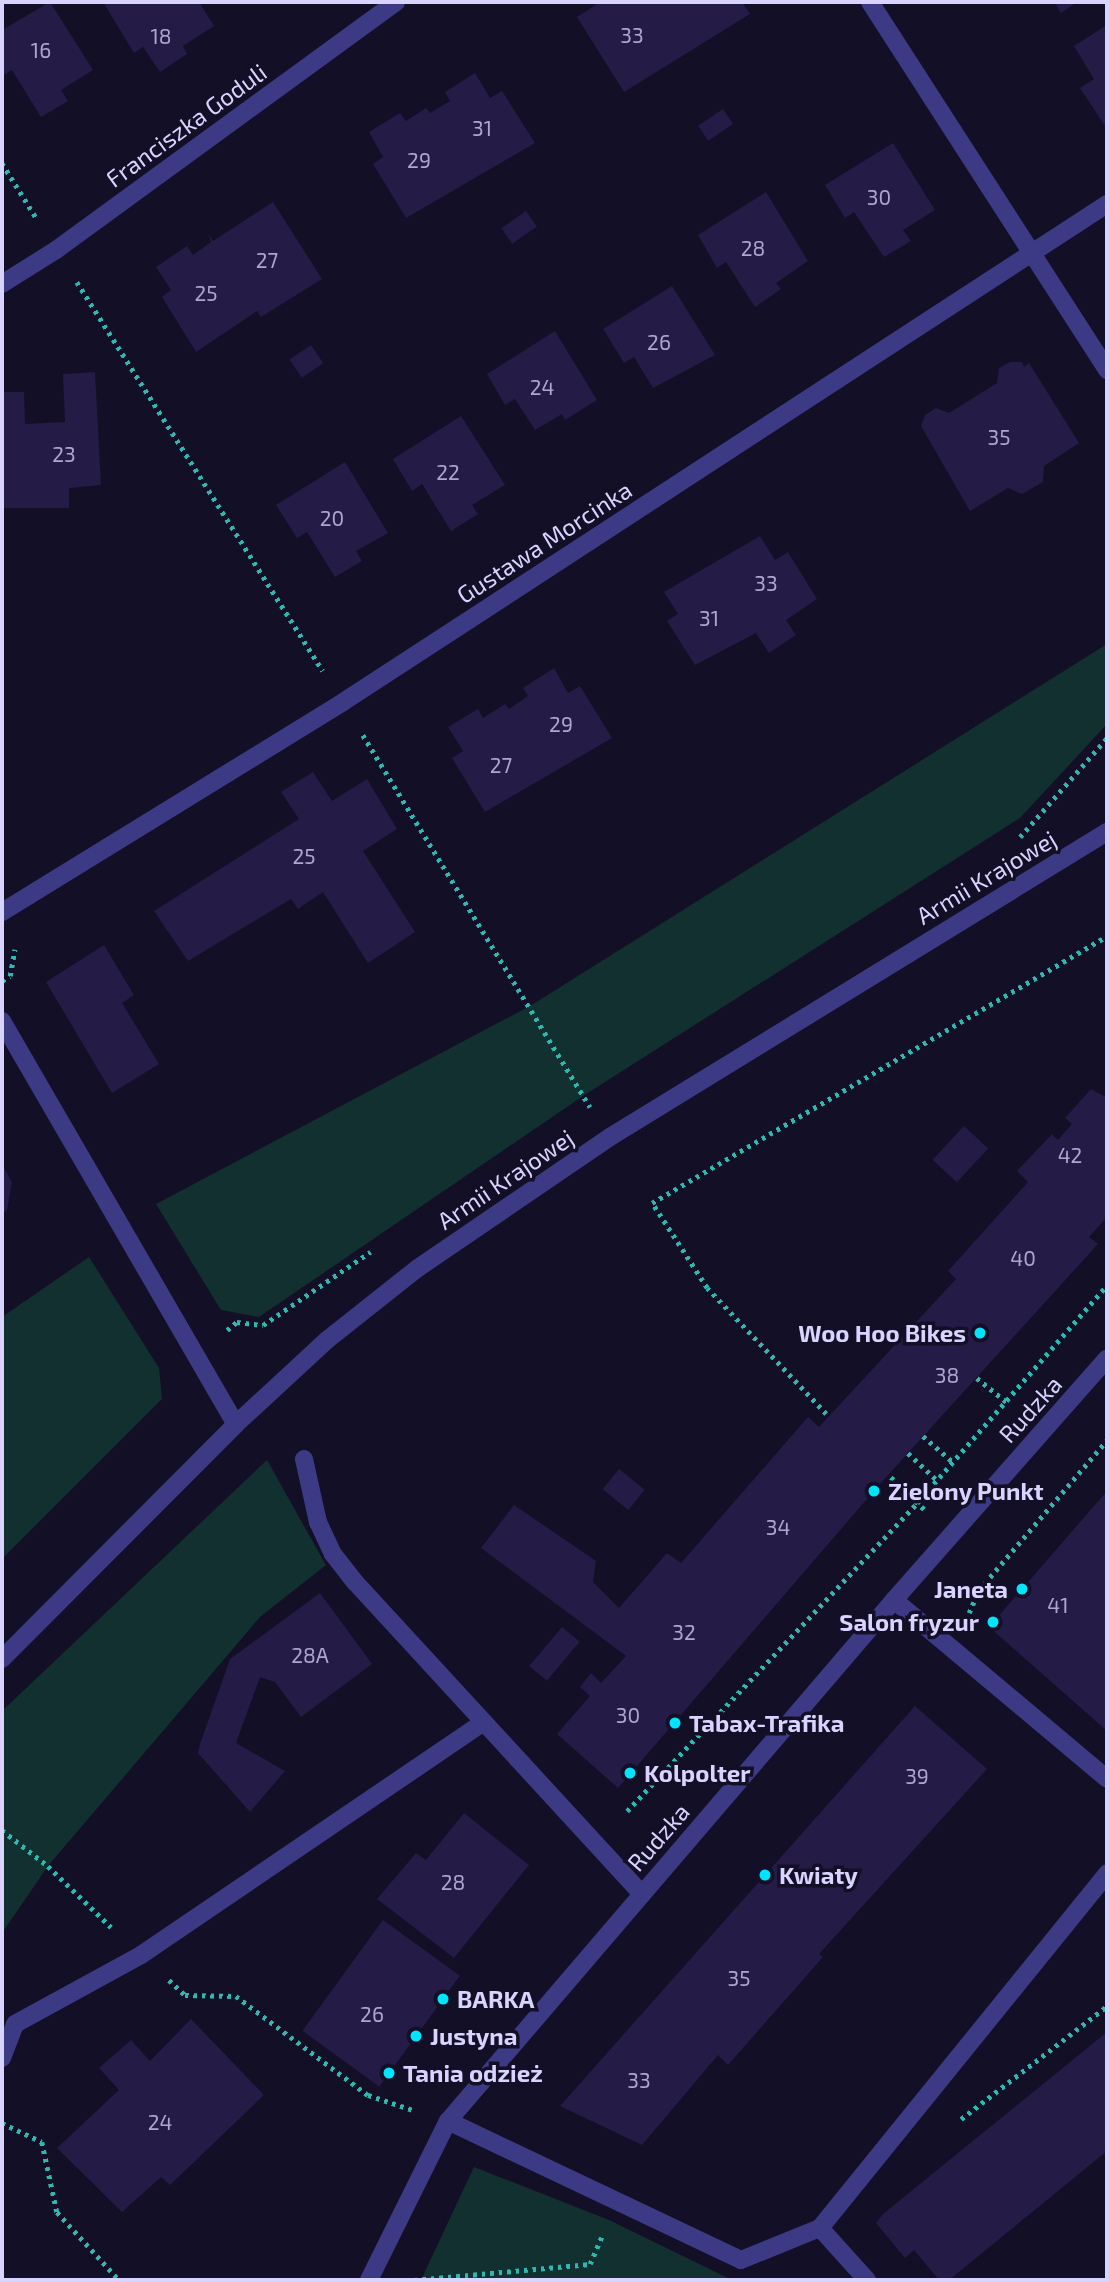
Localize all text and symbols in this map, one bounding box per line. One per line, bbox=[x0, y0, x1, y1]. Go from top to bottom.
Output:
house number: 33 bbox=[620, 22, 644, 48]
house number: 18 bbox=[150, 23, 172, 49]
house number: 16 bbox=[31, 37, 51, 63]
street label: Franciszka Goduli bbox=[100, 57, 272, 193]
house number: 31 bbox=[472, 115, 492, 141]
house number: 29 bbox=[407, 147, 431, 173]
house number: 30 bbox=[867, 184, 891, 210]
house number: 28 bbox=[741, 235, 765, 261]
house number: 27 bbox=[256, 247, 278, 273]
house number: 25 bbox=[194, 280, 218, 306]
house number: 26 bbox=[647, 329, 671, 355]
house number: 24 bbox=[530, 374, 554, 400]
house number: 35 bbox=[988, 424, 1010, 450]
house number: 23 bbox=[52, 441, 76, 467]
house number: 22 bbox=[436, 459, 460, 485]
street label: Gustawa Morcinka bbox=[451, 475, 637, 609]
house number: 20 bbox=[320, 505, 344, 531]
house number: 33 bbox=[754, 570, 778, 596]
house number: 31 bbox=[699, 605, 719, 631]
house number: 29 bbox=[549, 711, 573, 737]
house number: 27 bbox=[490, 752, 512, 778]
street label: Armii Krajowej bbox=[911, 824, 1061, 930]
house number: 25 bbox=[292, 843, 316, 869]
street label: Armii Krajowej bbox=[431, 1123, 579, 1235]
house number: 42 bbox=[1058, 1142, 1082, 1168]
house number: 40 bbox=[1010, 1245, 1036, 1271]
place label: Woo Hoo Bikes bbox=[798, 1319, 966, 1347]
marker: Woo Hoo Bikes bbox=[972, 1325, 988, 1341]
house number: 38 bbox=[935, 1362, 959, 1388]
street label: Rudzka bbox=[993, 1370, 1067, 1448]
place label: Zielony Punkt bbox=[888, 1477, 1044, 1505]
marker: Zielony Punkt bbox=[866, 1483, 882, 1499]
house number: 34 bbox=[766, 1514, 790, 1540]
place label: Janeta bbox=[934, 1575, 1008, 1603]
marker: Janeta bbox=[1014, 1581, 1030, 1597]
house number: 41 bbox=[1047, 1592, 1069, 1618]
place label: Salon fryzur bbox=[839, 1608, 979, 1636]
marker: Salon fryzur bbox=[985, 1614, 1001, 1630]
house number: 32 bbox=[672, 1619, 696, 1645]
house number: 28A bbox=[291, 1642, 329, 1668]
house number: 30 bbox=[616, 1702, 640, 1728]
place label: Tabax-Trafika bbox=[689, 1709, 844, 1737]
marker: Tabax-Trafika bbox=[667, 1715, 683, 1731]
place label: Kolpolter bbox=[644, 1759, 751, 1787]
house number: 39 bbox=[905, 1763, 929, 1789]
marker: Kolpolter bbox=[622, 1765, 638, 1781]
street label: Rudzka bbox=[621, 1797, 695, 1877]
place label: Kwiaty bbox=[779, 1861, 858, 1889]
marker: Kwiaty bbox=[757, 1867, 773, 1883]
house number: 28 bbox=[441, 1869, 465, 1895]
house number: 35 bbox=[728, 1965, 750, 1991]
place label: BARKA bbox=[457, 1985, 534, 2013]
marker: BARKA bbox=[435, 1991, 451, 2007]
house number: 26 bbox=[360, 2001, 384, 2027]
place label: Justyna bbox=[430, 2022, 517, 2050]
marker: Justyna bbox=[408, 2028, 424, 2044]
place label: Tania odzież bbox=[403, 2059, 543, 2087]
marker: Tania odzież bbox=[381, 2065, 397, 2081]
house number: 33 bbox=[627, 2067, 651, 2093]
house number: 24 bbox=[148, 2109, 172, 2135]

